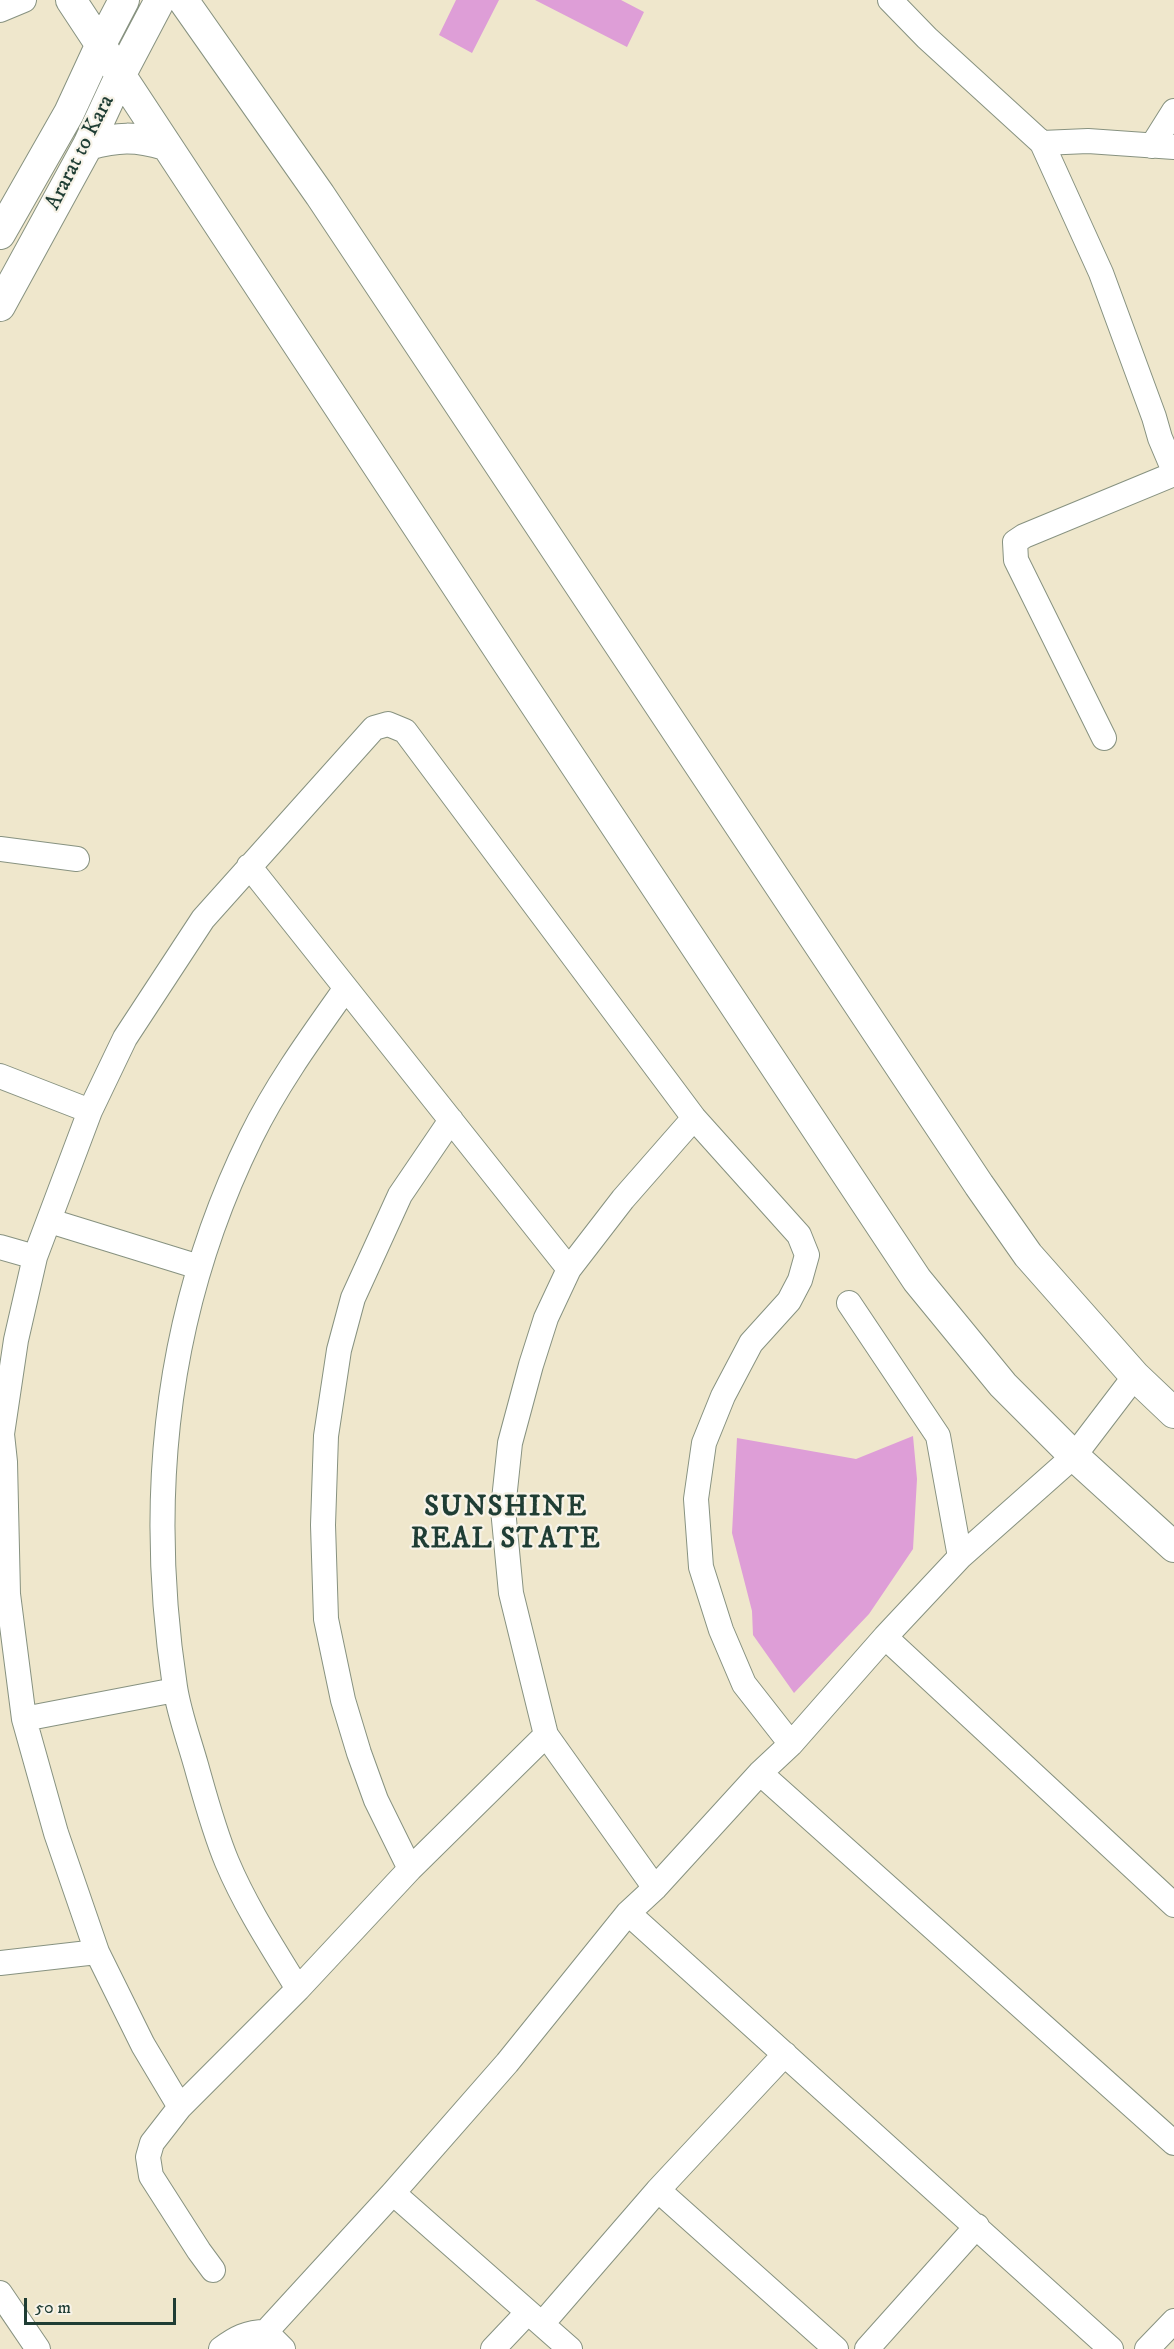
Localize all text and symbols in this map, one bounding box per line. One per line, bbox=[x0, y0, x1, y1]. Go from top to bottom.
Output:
street label: Ararat to Kara bbox=[41, 91, 121, 215]
district label: SUNSHINE REAL STATE bbox=[411, 1492, 601, 1558]
scale bar bbox=[27, 2286, 178, 2324]
text: 50 m bbox=[35, 2297, 71, 2319]

